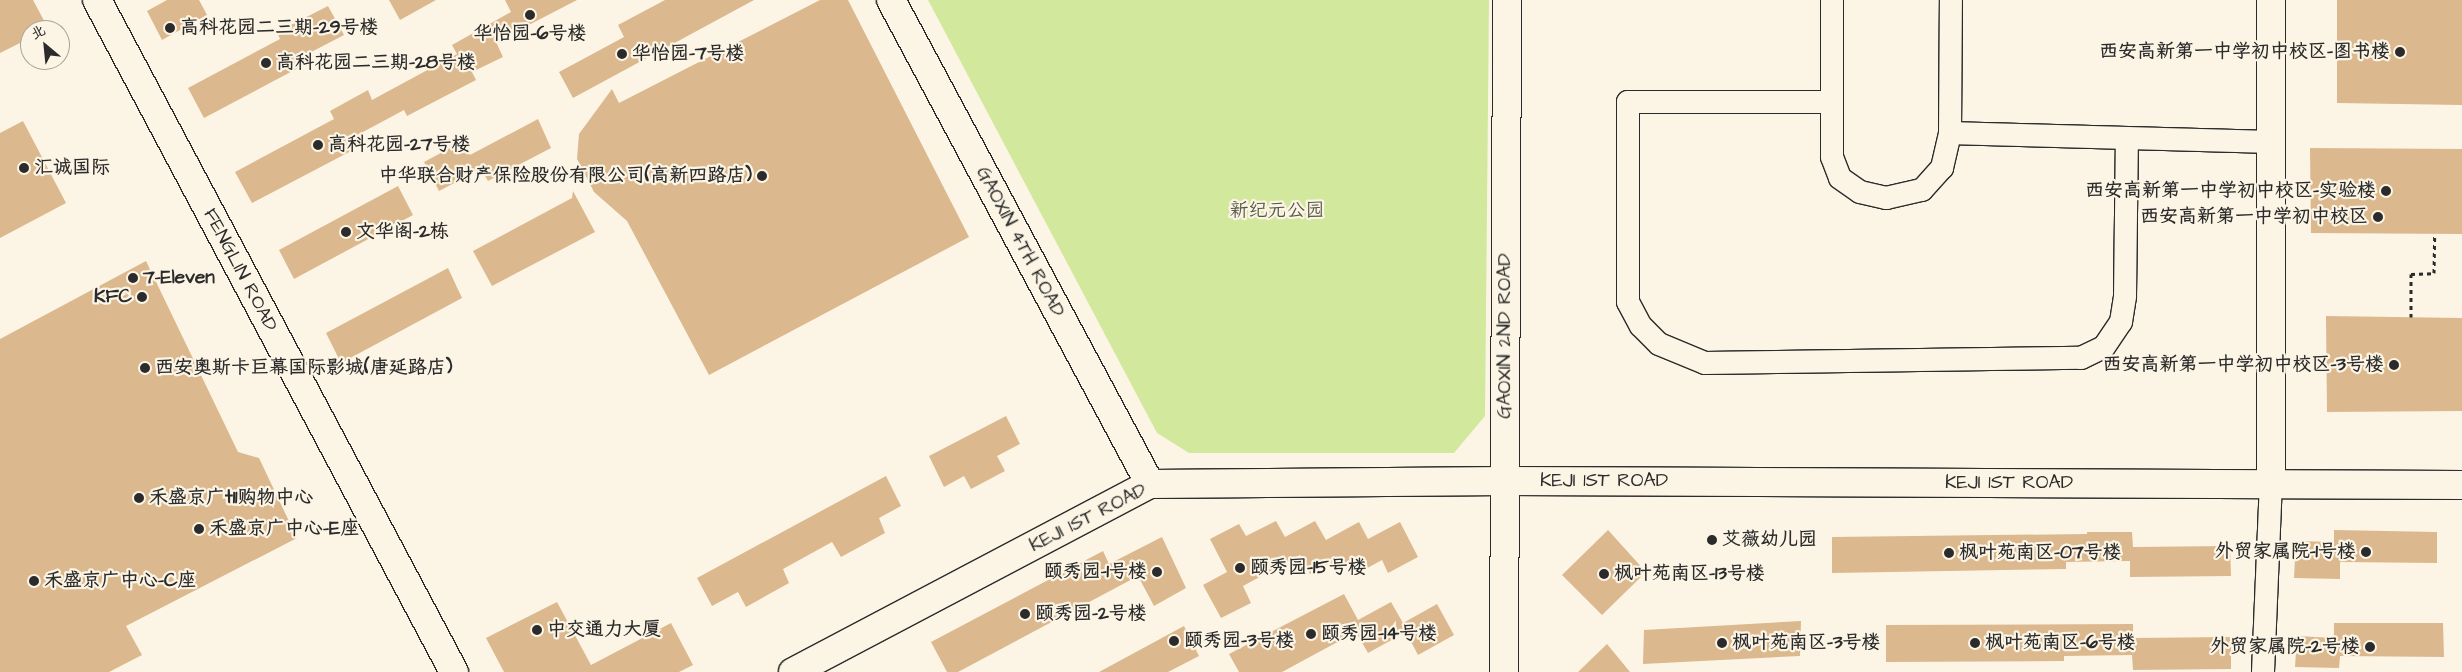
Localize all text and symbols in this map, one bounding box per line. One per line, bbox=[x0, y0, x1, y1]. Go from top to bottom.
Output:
marker: 华怡园-6号楼 bbox=[524, 9, 536, 21]
place label: 高科花园二三期-29号楼 bbox=[180, 17, 379, 39]
north arrow bbox=[20, 20, 70, 70]
text: 北 bbox=[28, 21, 49, 45]
marker: 高科花园二三期-29号楼 bbox=[164, 22, 176, 34]
place label: 华怡园-6号楼 bbox=[474, 23, 586, 45]
place label: 西安高新第一中学初中校区-图书楼 bbox=[2099, 41, 2390, 63]
place label: 华怡园-7号楼 bbox=[632, 43, 745, 65]
marker: 西安高新第一中学初中校区-图书楼 bbox=[2394, 46, 2406, 58]
marker: 华怡园-7号楼 bbox=[616, 48, 628, 60]
place label: 高科花园二三期-28号楼 bbox=[276, 52, 476, 74]
marker: 高科花园二三期-28号楼 bbox=[260, 57, 272, 69]
place label: 高科花园-27号楼 bbox=[328, 134, 470, 156]
marker: 高科花园-27号楼 bbox=[312, 139, 324, 151]
place label: 汇诚国际 bbox=[34, 157, 110, 179]
marker: 汇诚国际 bbox=[18, 162, 30, 174]
street label: GAOXIN 4TH ROAD bbox=[971, 163, 1069, 321]
place label: 中华联合财产保险股份有限公司(高新四路店) bbox=[379, 165, 752, 187]
marker: 中华联合财产保险股份有限公司(高新四路店) bbox=[756, 170, 768, 182]
place label: 西安高新第一中学初中校区-实验楼 bbox=[2085, 180, 2376, 202]
marker: 西安高新第一中学初中校区-实验楼 bbox=[2380, 185, 2392, 197]
park label: 新纪元公园 bbox=[1230, 200, 1324, 222]
street label: FENGLIN ROAD bbox=[198, 205, 282, 335]
place label: 西安高新第一中学初中校区 bbox=[2140, 206, 2368, 228]
marker: 西安高新第一中学初中校区 bbox=[2372, 211, 2384, 223]
place label: 文华阁-2栋 bbox=[356, 221, 449, 243]
marker: 文华阁-2栋 bbox=[340, 226, 352, 238]
street label: GAOXIN 2ND ROAD bbox=[1494, 253, 1516, 419]
place label: 7-Eleven bbox=[143, 267, 215, 289]
marker: 7-Eleven bbox=[127, 272, 139, 284]
place label: KFC bbox=[94, 286, 132, 308]
marker: KFC bbox=[136, 291, 148, 303]
place label: 西安高新第一中学初中校区-3号楼 bbox=[2102, 354, 2384, 376]
place label: 西安奥斯卡巨幕国际影城(唐延路店) bbox=[155, 357, 452, 379]
marker: 西安高新第一中学初中校区-3号楼 bbox=[2388, 359, 2400, 371]
marker: 西安奥斯卡巨幕国际影城(唐延路店) bbox=[139, 362, 151, 374]
street label: KEJI 1ST ROAD bbox=[1540, 470, 1668, 492]
street label: KEJI 1ST ROAD bbox=[1945, 472, 2073, 494]
street label: KEJI 1ST ROAD bbox=[1026, 479, 1150, 557]
place label: 禾盛京广t11购物中心 bbox=[149, 487, 314, 509]
marker: 禾盛京广t11购物中心 bbox=[133, 492, 145, 504]
place label: 禾盛京广中心-E座 bbox=[209, 518, 359, 540]
marker: 禾盛京广中心-E座 bbox=[193, 523, 205, 535]
place label: 艾薇幼儿园 bbox=[1722, 529, 1817, 551]
marker: 艾薇幼儿园 bbox=[1706, 534, 1718, 546]
place label: 外贸家属院-1号楼 bbox=[2215, 541, 2356, 563]
place label: 枫叶苑南区-07号楼 bbox=[1959, 542, 2122, 564]
marker: 外贸家属院-1号楼 bbox=[2360, 546, 2372, 558]
marker: 枫叶苑南区-07号楼 bbox=[1943, 547, 1955, 559]
place label: 颐秀园-15号楼 bbox=[1250, 557, 1367, 579]
place label: 颐秀园-1号楼 bbox=[1044, 561, 1147, 583]
marker: 颐秀园-15号楼 bbox=[1234, 562, 1246, 574]
place label: 枫叶苑南区-13号楼 bbox=[1614, 563, 1765, 585]
marker: 颐秀园-1号楼 bbox=[1151, 566, 1163, 578]
marker: 枫叶苑南区-13号楼 bbox=[1598, 568, 1610, 580]
place label: 禾盛京广中心-C座 bbox=[44, 570, 196, 592]
marker: 禾盛京广中心-C座 bbox=[28, 575, 40, 587]
place label: 颐秀园-2号楼 bbox=[1035, 603, 1147, 625]
marker: 颐秀园-2号楼 bbox=[1019, 608, 1031, 620]
place label: 中交通力大厦 bbox=[547, 619, 661, 641]
place label: 颐秀园-14号楼 bbox=[1321, 623, 1437, 645]
marker: 中交通力大厦 bbox=[531, 624, 543, 636]
marker: 颐秀园-14号楼 bbox=[1305, 628, 1317, 640]
place label: 颐秀园-3号楼 bbox=[1184, 630, 1295, 652]
place label: 枫叶苑南区-3号楼 bbox=[1732, 632, 1881, 654]
place label: 枫叶苑南区-6号楼 bbox=[1985, 632, 2136, 654]
marker: 颐秀园-3号楼 bbox=[1168, 635, 1180, 647]
place label: 外贸家属院-2号楼 bbox=[2210, 636, 2360, 658]
marker: 枫叶苑南区-3号楼 bbox=[1716, 637, 1728, 649]
marker: 枫叶苑南区-6号楼 bbox=[1969, 637, 1981, 649]
marker: 外贸家属院-2号楼 bbox=[2364, 641, 2376, 653]

